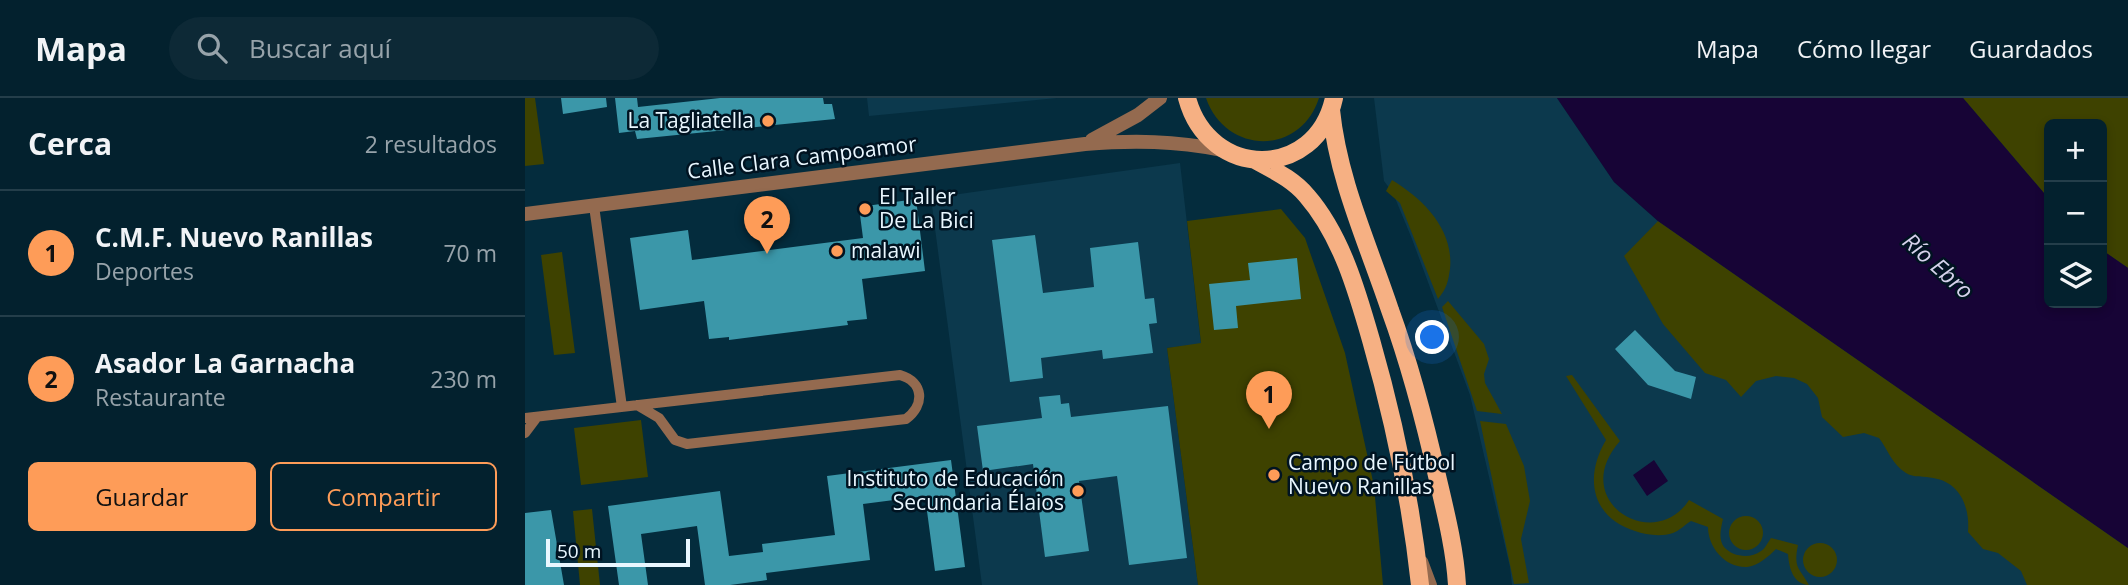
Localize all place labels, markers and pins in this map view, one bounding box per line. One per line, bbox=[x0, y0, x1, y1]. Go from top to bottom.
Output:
place label: La Tagliatella bbox=[627, 106, 754, 134]
marker: La Tagliatella bbox=[760, 113, 776, 129]
place label: El Taller De La Bici bbox=[879, 182, 974, 234]
pin: 2 bbox=[744, 196, 790, 254]
marker: El Taller De La Bici bbox=[857, 201, 873, 217]
place label: malawi bbox=[851, 236, 921, 264]
marker: malawi bbox=[829, 243, 845, 259]
pin: 1 bbox=[1246, 371, 1292, 429]
place label: Campo de Fútbol Nuevo Ranillas bbox=[1288, 448, 1455, 500]
place label: Instituto de Educación Secundaria Élaios bbox=[846, 464, 1064, 516]
marker: Campo de Fútbol Nuevo Ranillas bbox=[1266, 467, 1282, 483]
marker: Instituto de Educación Secundaria Élaios bbox=[1070, 483, 1086, 499]

